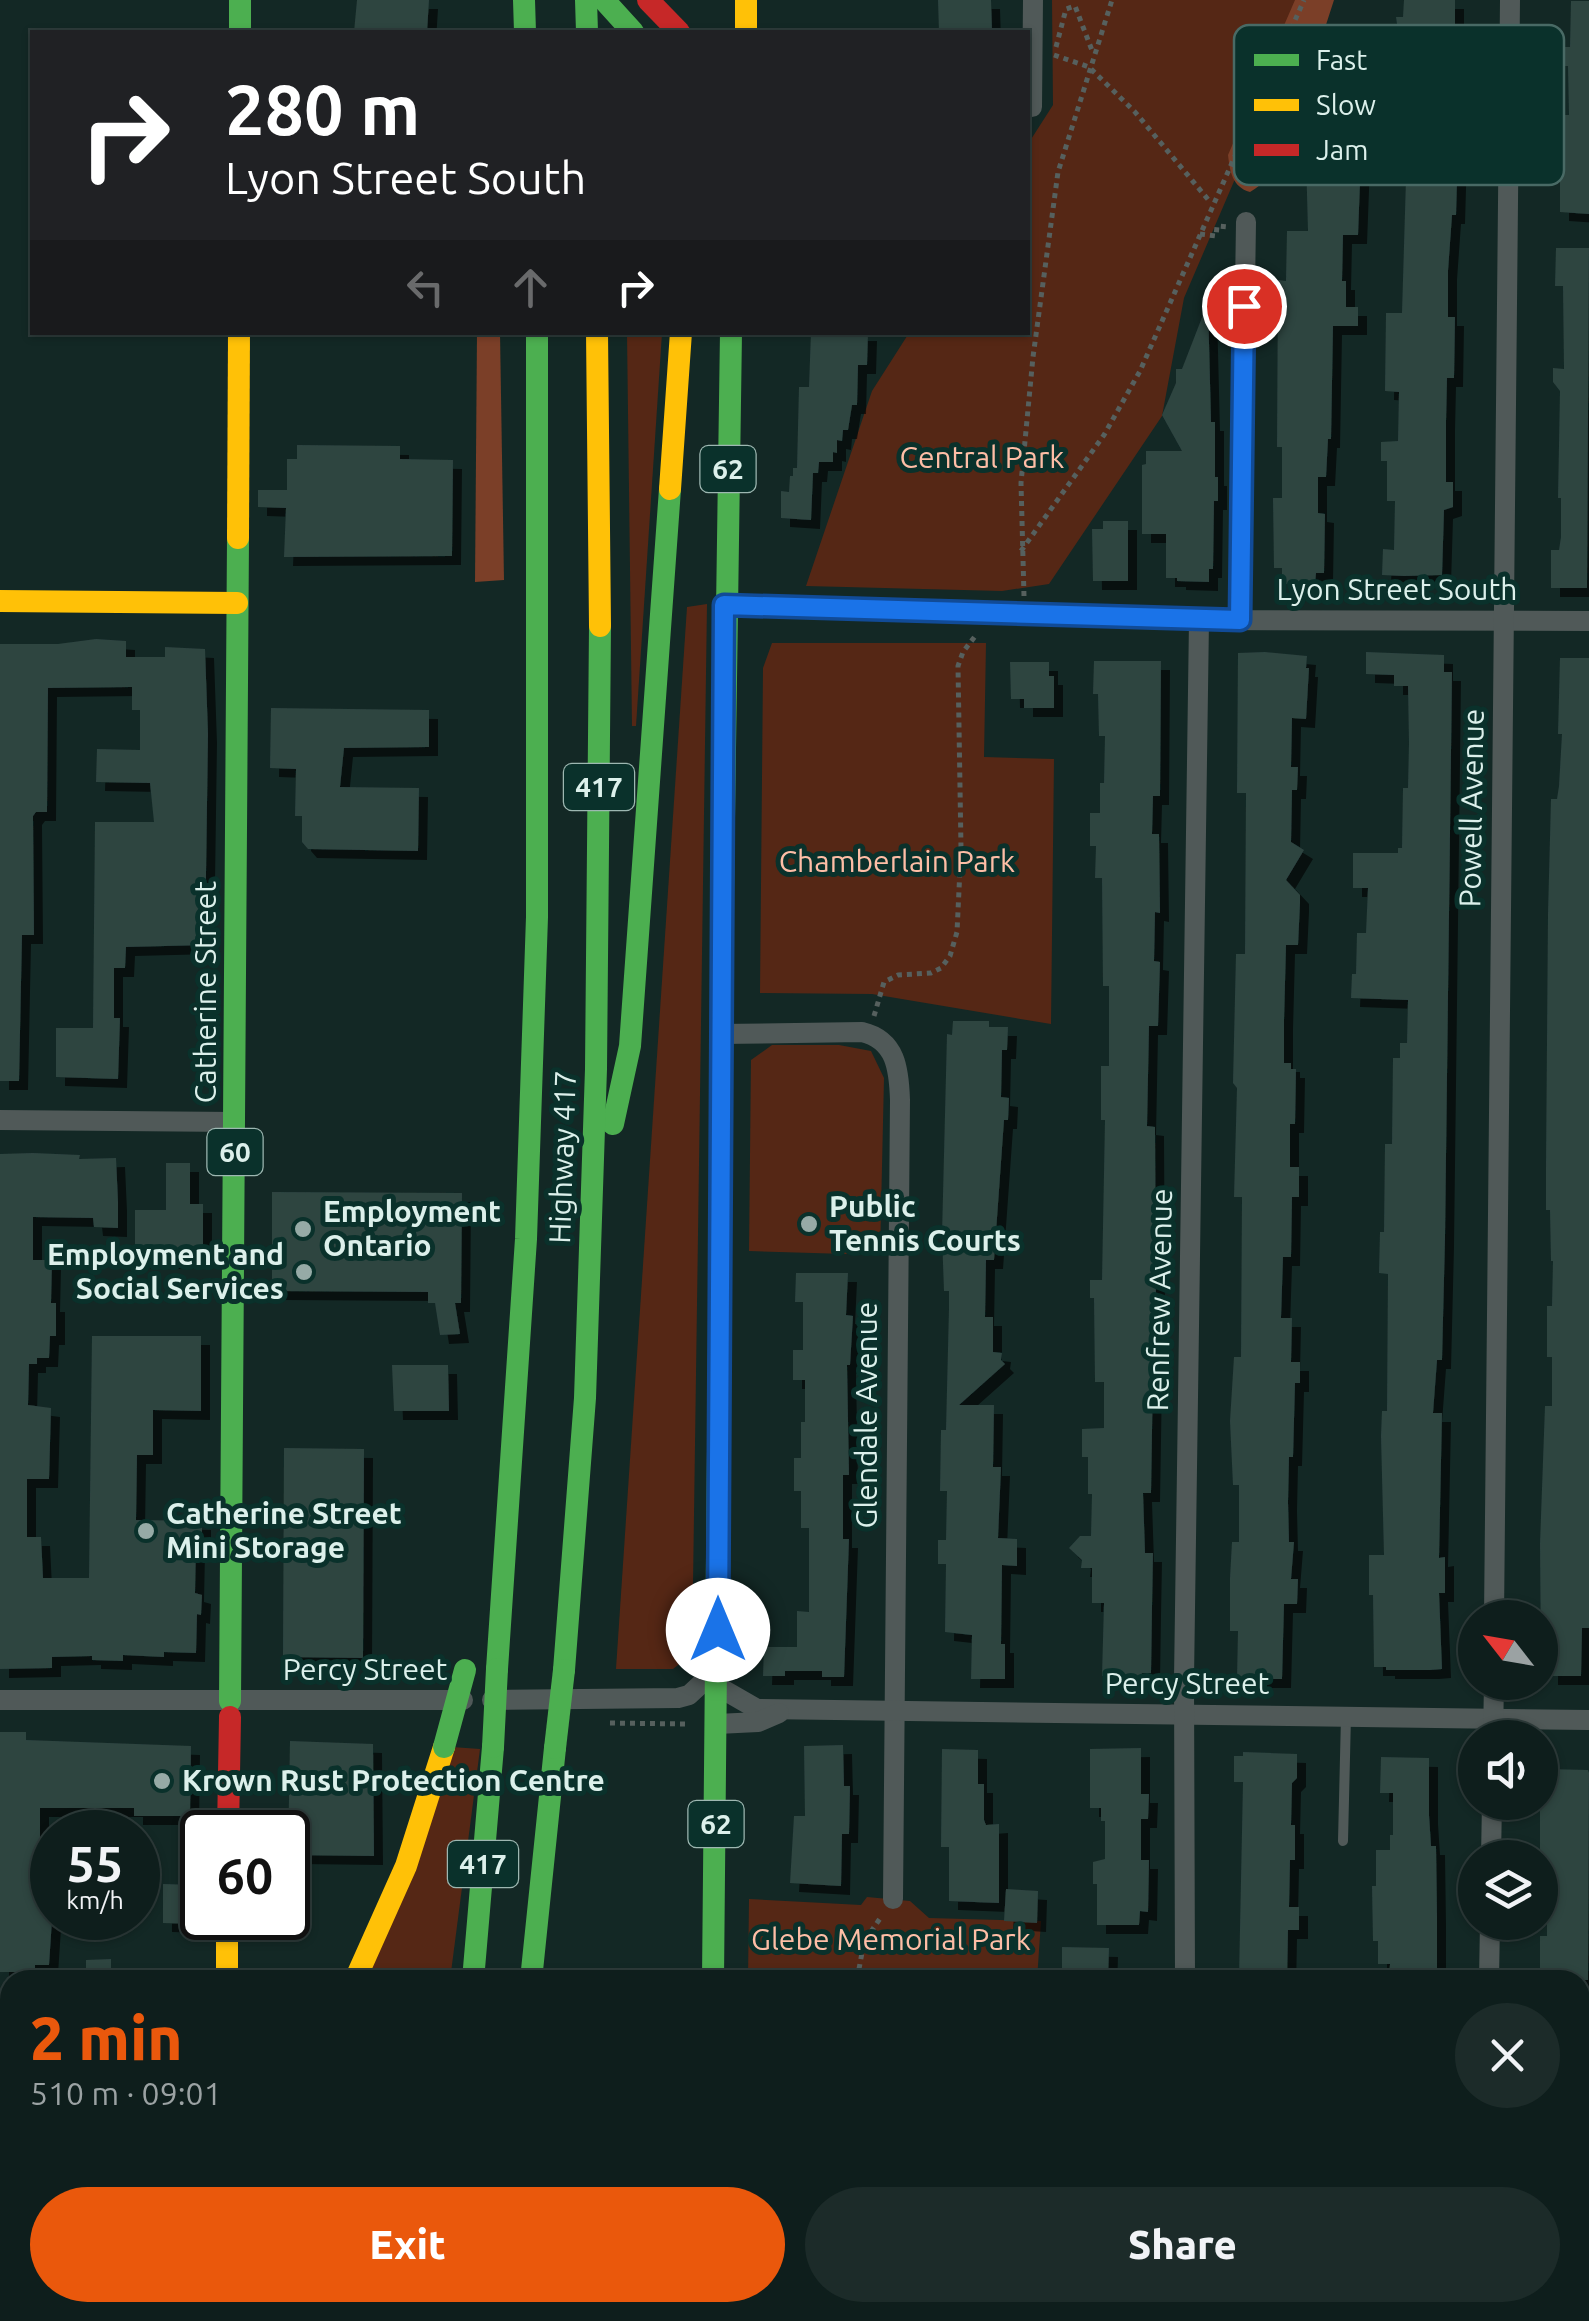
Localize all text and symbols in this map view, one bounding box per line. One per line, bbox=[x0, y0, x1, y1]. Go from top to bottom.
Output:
legend bbox=[1234, 25, 1564, 185]
text: Fast bbox=[1316, 44, 1367, 75]
icon: right bbox=[60, 70, 190, 200]
text: 280 m bbox=[225, 70, 420, 148]
text: Slow bbox=[1316, 89, 1376, 120]
text: Jam bbox=[1316, 134, 1368, 165]
text: Lyon Street South bbox=[225, 152, 586, 203]
icon: left bbox=[398, 260, 453, 315]
icon: ahead bbox=[503, 260, 558, 315]
icon: right bbox=[608, 260, 663, 315]
pin bbox=[1202, 264, 1287, 349]
icon: arrive bbox=[1217, 279, 1272, 334]
park label: Central Park bbox=[900, 440, 1064, 474]
road number: 62 bbox=[700, 446, 756, 492]
street label: Lyon Street South bbox=[1277, 572, 1517, 606]
street label: Powell Avenue bbox=[1452, 708, 1490, 908]
road number: 417 bbox=[564, 764, 634, 810]
park label: Chamberlain Park bbox=[779, 844, 1015, 878]
street label: Catherine Street bbox=[188, 881, 222, 1103]
street label: Highway 417 bbox=[542, 1070, 582, 1244]
road number: 60 bbox=[208, 1129, 262, 1175]
street label: Renfrew Avenue bbox=[1140, 1188, 1178, 1412]
place label: Public Tennis Courts bbox=[829, 1189, 1021, 1257]
place label: Employment Ontario bbox=[323, 1194, 501, 1262]
marker: Public Tennis Courts bbox=[798, 1213, 820, 1235]
marker: Employment Ontario bbox=[292, 1218, 314, 1240]
place label: Employment and Social Services bbox=[47, 1237, 284, 1305]
marker: Employment and Social Services bbox=[293, 1261, 315, 1283]
street label: Glendale Avenue bbox=[849, 1302, 883, 1528]
place label: Catherine Street Mini Storage bbox=[166, 1496, 402, 1564]
marker: Catherine Street Mini Storage bbox=[135, 1520, 157, 1542]
position arrow bbox=[666, 1578, 770, 1682]
north arrow bbox=[1458, 1600, 1558, 1700]
map controls bbox=[1458, 1600, 1558, 1940]
street label: Percy Street bbox=[283, 1652, 448, 1686]
street label: Percy Street bbox=[1105, 1666, 1270, 1700]
button: sound bbox=[1458, 1720, 1558, 1820]
place label: Krown Rust Protection Centre bbox=[182, 1763, 605, 1797]
marker: Krown Rust Protection Centre bbox=[151, 1770, 173, 1792]
road number: 62 bbox=[688, 1801, 744, 1847]
speed limit sign: 60 bbox=[180, 1810, 310, 1940]
text: 55 bbox=[67, 1835, 123, 1891]
button: layers bbox=[1458, 1840, 1558, 1940]
road number: 417 bbox=[448, 1841, 518, 1887]
text: km/h bbox=[66, 1886, 124, 1914]
park label: Glebe Memorial Park bbox=[751, 1922, 1031, 1956]
button: close bbox=[1455, 2003, 1560, 2108]
text: 2 min bbox=[30, 2004, 183, 2071]
text: 510 m · 09:01 bbox=[30, 2075, 222, 2111]
button: Exit bbox=[30, 2187, 785, 2302]
button: Share bbox=[805, 2187, 1560, 2302]

